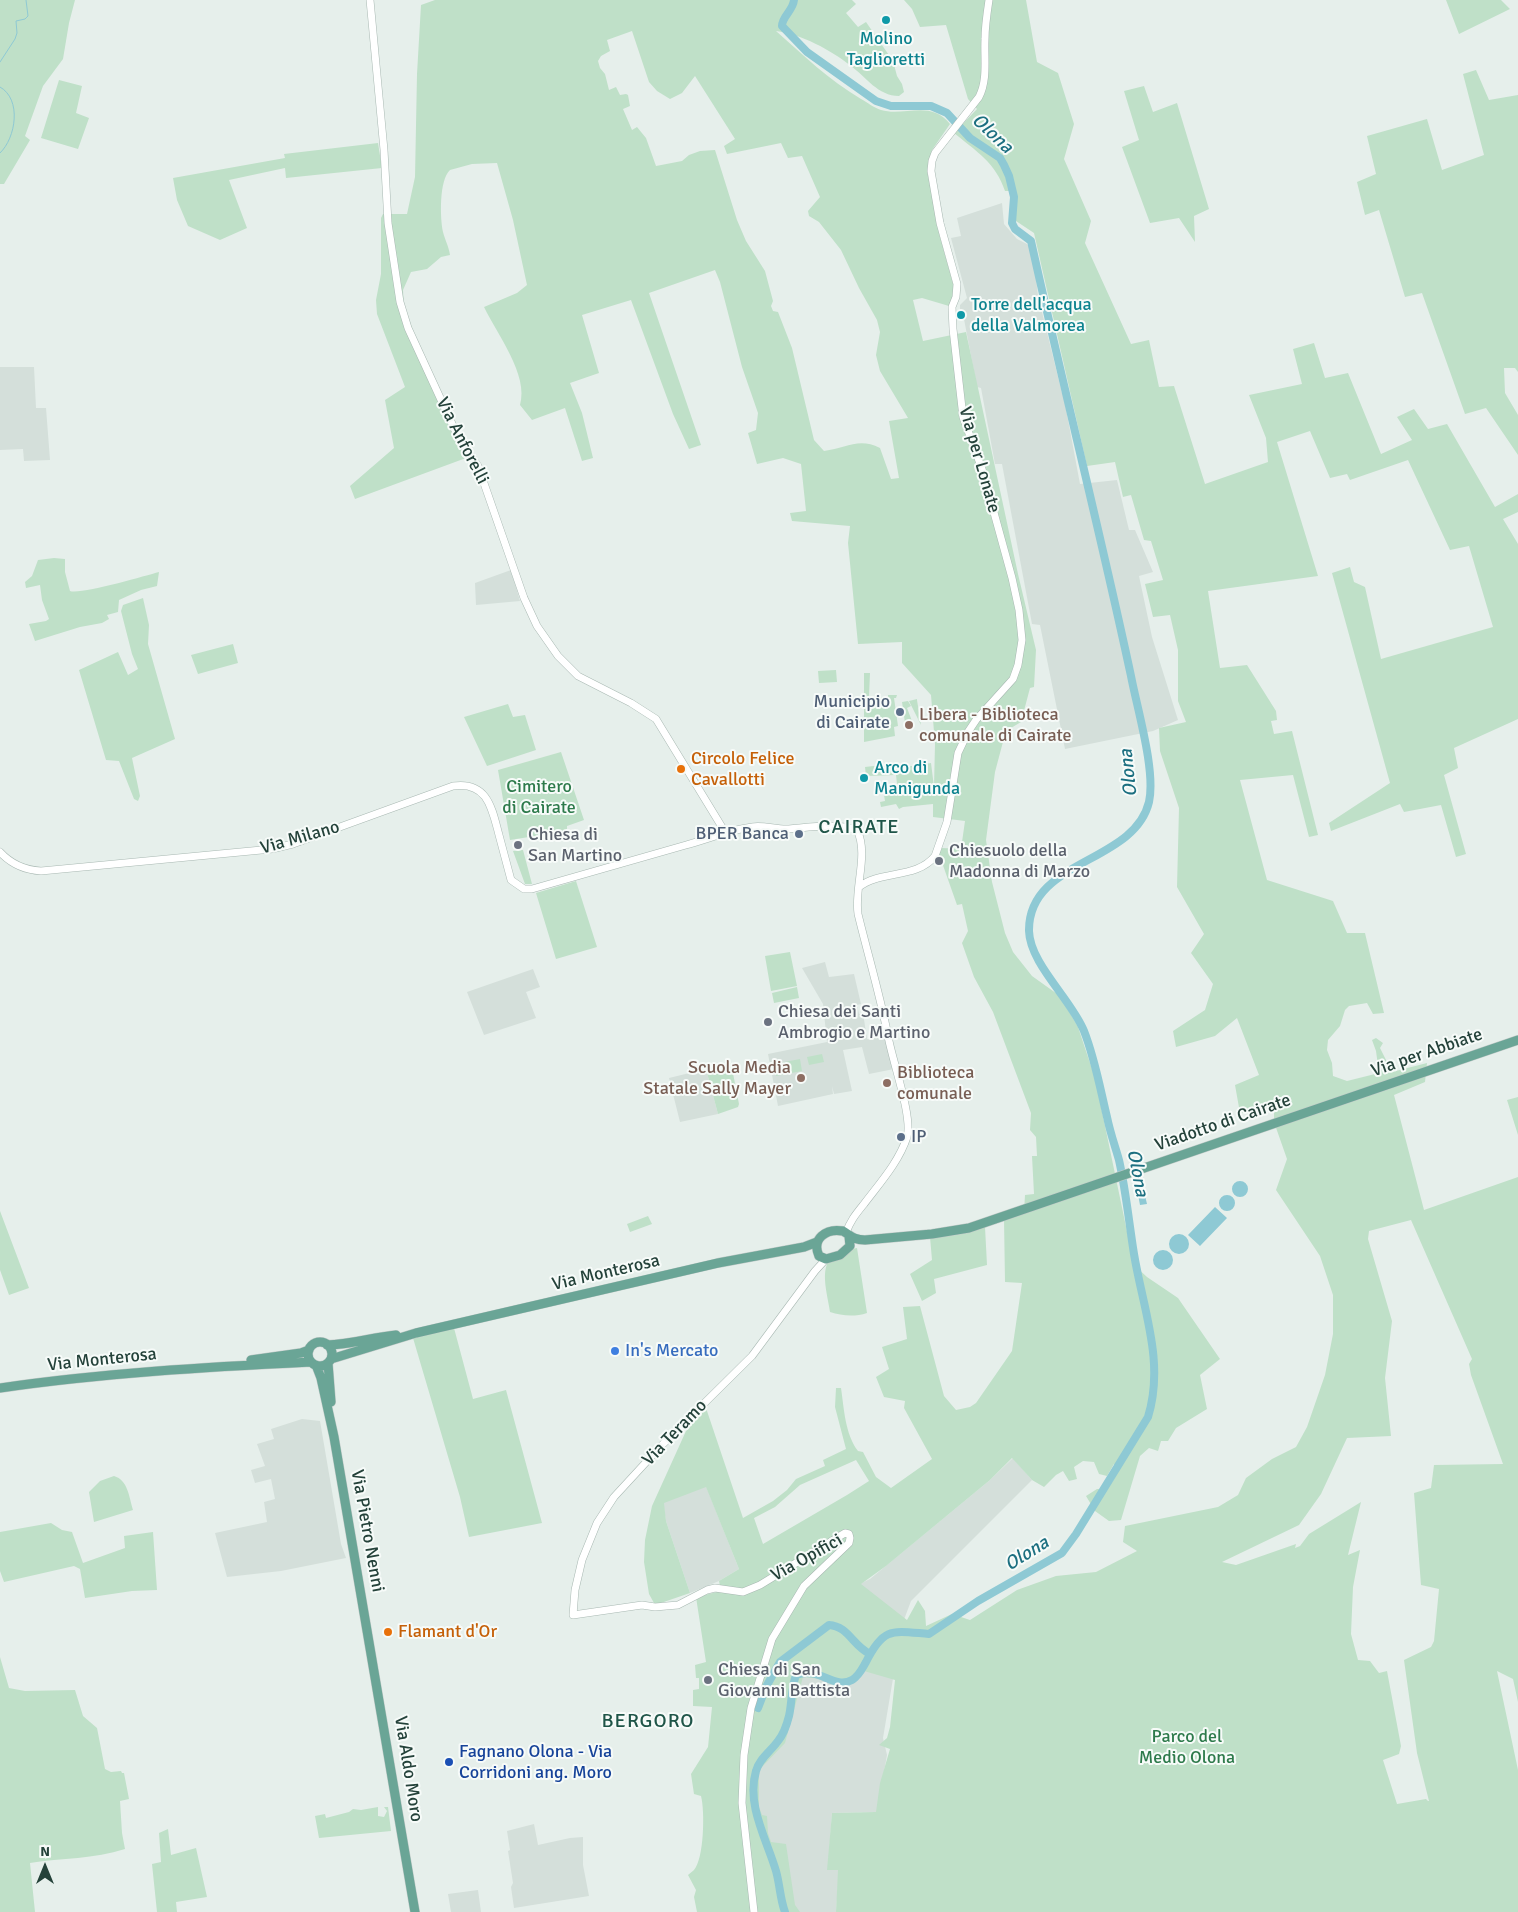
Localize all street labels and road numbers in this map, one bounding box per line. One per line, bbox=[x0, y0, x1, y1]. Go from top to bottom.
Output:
street label: Via Anforelli bbox=[431, 394, 493, 488]
street label: Via per Lonate bbox=[954, 404, 1004, 516]
street label: Via Milano bbox=[258, 816, 342, 860]
street label: Via per Abbiate bbox=[1368, 1024, 1486, 1082]
street label: Viadotto di Cairate bbox=[1152, 1090, 1294, 1156]
street label: Via Monterosa bbox=[550, 1250, 662, 1296]
street label: Via Monterosa bbox=[46, 1344, 158, 1376]
street label: Via Teramo bbox=[638, 1395, 712, 1471]
street label: Via Pietro Nenni bbox=[346, 1468, 388, 1594]
street label: Via Opifici bbox=[767, 1530, 847, 1586]
street label: Via Aldo Moro bbox=[389, 1715, 427, 1823]

